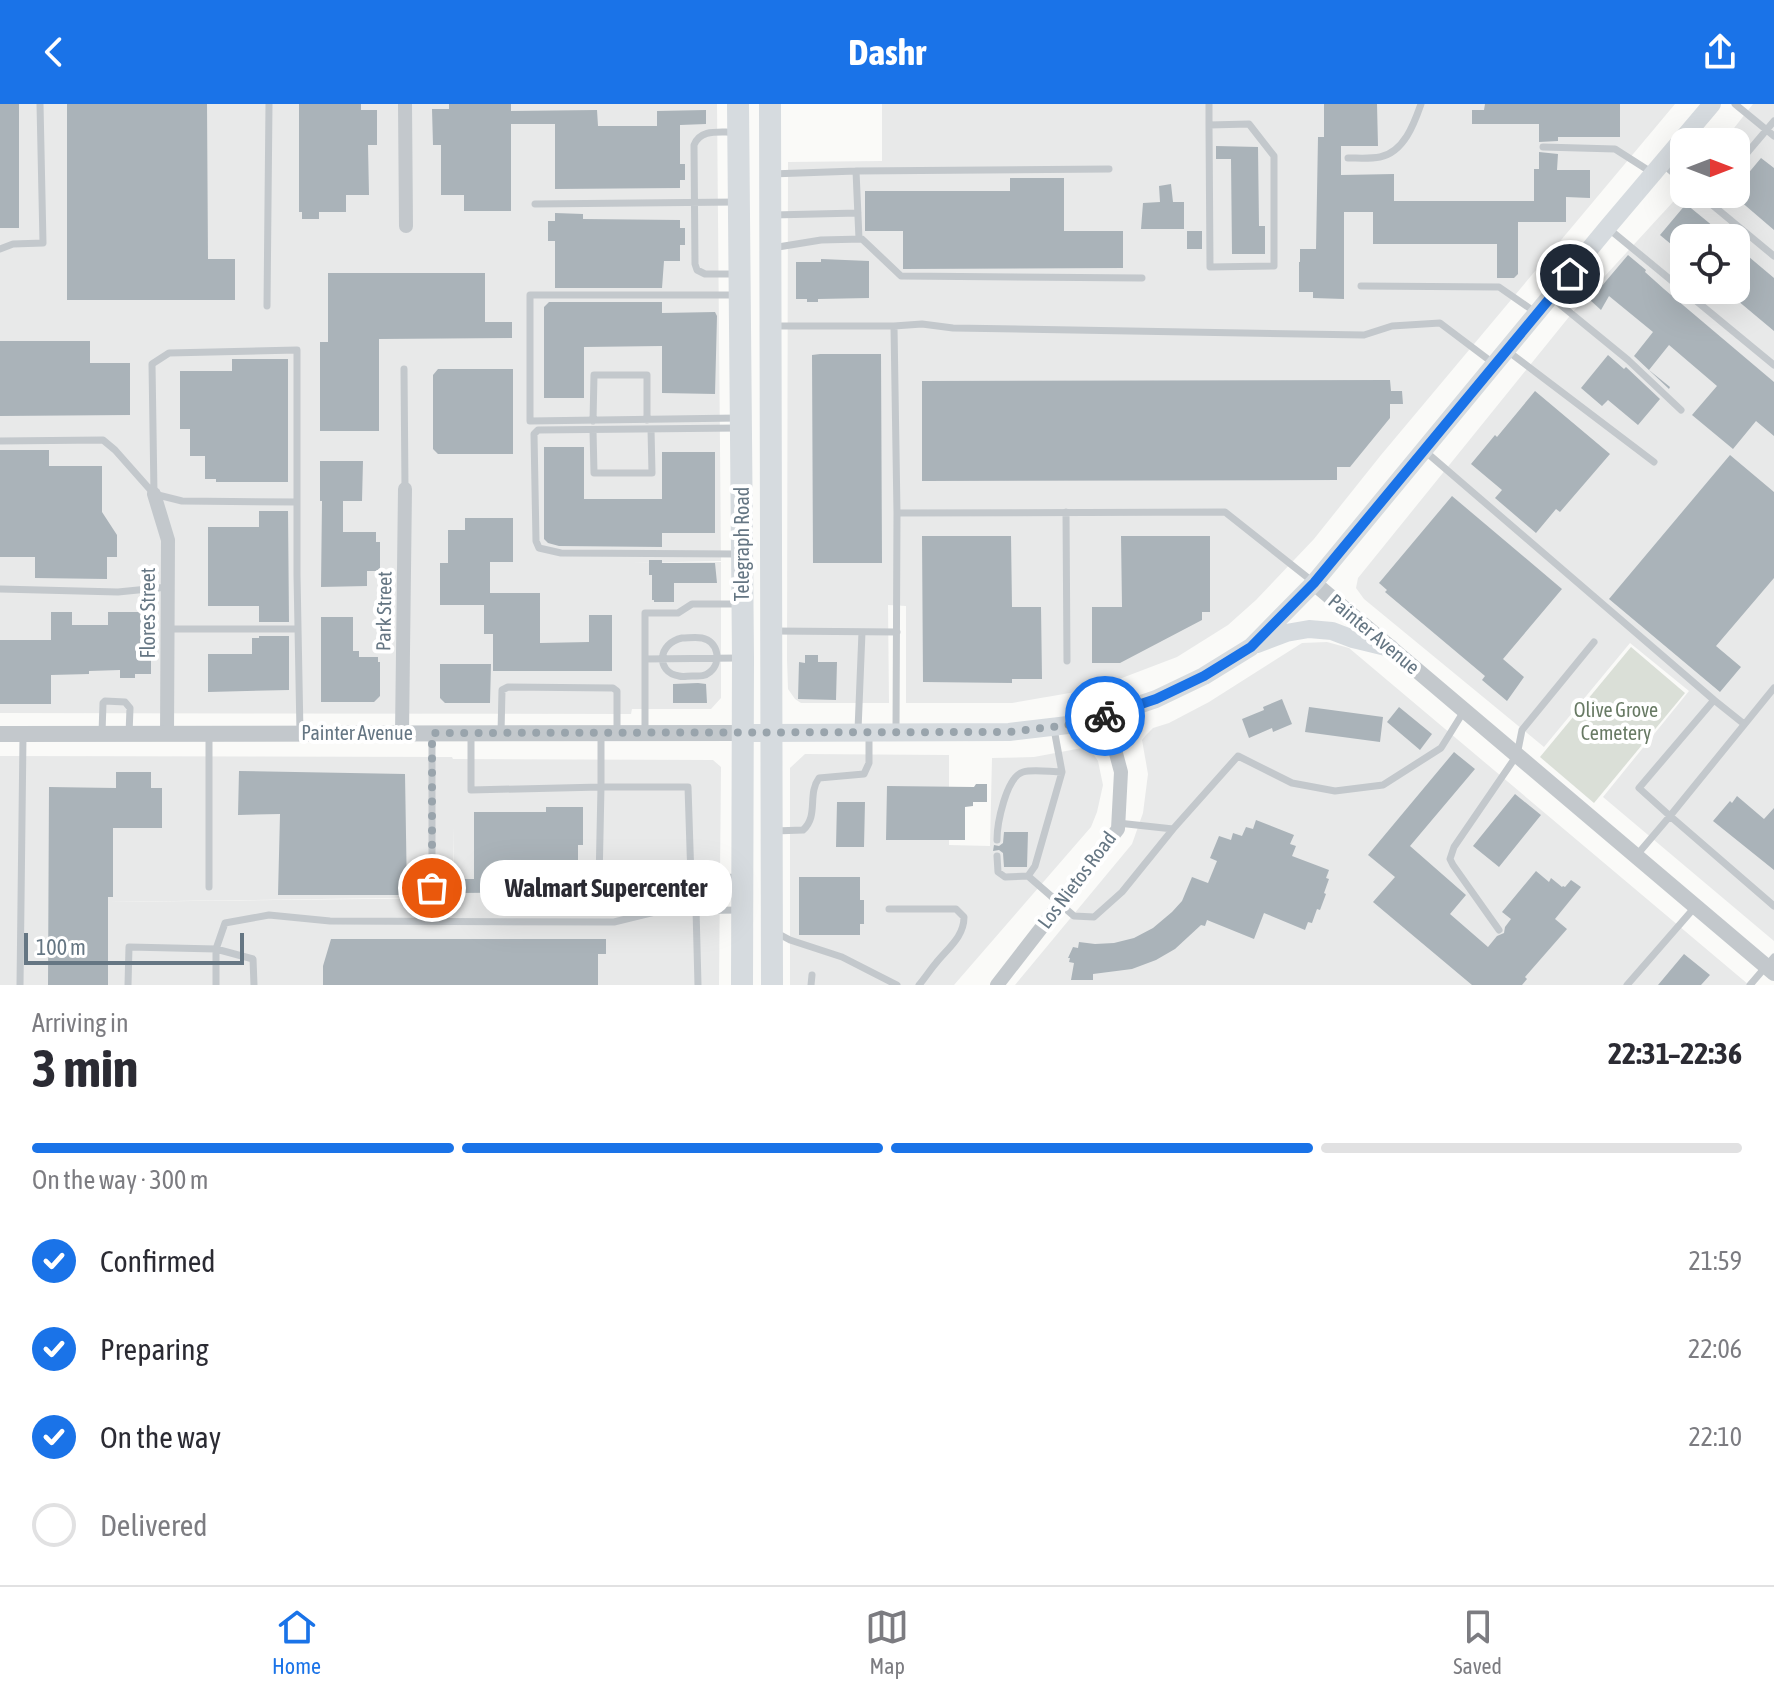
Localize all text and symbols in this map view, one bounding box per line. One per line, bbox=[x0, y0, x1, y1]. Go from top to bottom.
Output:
icon: back bbox=[32, 30, 76, 74]
icon: share bbox=[1698, 30, 1742, 74]
text: Dashr bbox=[848, 31, 926, 73]
north arrow bbox=[1670, 128, 1750, 208]
map controls bbox=[1670, 128, 1750, 304]
button: locate bbox=[1670, 224, 1750, 304]
pin bbox=[1536, 240, 1604, 308]
icon: home bbox=[1548, 252, 1592, 296]
street label: Telegraph Road bbox=[730, 487, 753, 601]
street label: Flores Street bbox=[136, 567, 159, 659]
street label: Park Street bbox=[371, 571, 396, 651]
street label: Painter Avenue bbox=[1324, 589, 1424, 678]
courier bbox=[1065, 676, 1145, 756]
icon: bike bbox=[1083, 694, 1127, 738]
park label: Olive Grove Cemetery bbox=[1574, 698, 1658, 744]
street label: Painter Avenue bbox=[301, 721, 413, 744]
street label: Los Nietos Road bbox=[1033, 827, 1121, 933]
pin bbox=[398, 854, 466, 922]
callout: Walmart Supercenter bbox=[480, 860, 732, 916]
icon: bag bbox=[410, 866, 454, 910]
text: Walmart Supercenter bbox=[505, 873, 707, 903]
scale bar bbox=[24, 929, 244, 965]
text: 100 m bbox=[36, 934, 86, 960]
text: Arriving in bbox=[32, 1008, 129, 1038]
text: 22:31–22:36 bbox=[1608, 1036, 1742, 1070]
text: 3 min bbox=[32, 1038, 138, 1098]
text: On the way · 300 m bbox=[32, 1165, 209, 1195]
icon: check bbox=[32, 1239, 76, 1283]
text: Confirmed bbox=[100, 1244, 215, 1278]
text: 21:59 bbox=[1688, 1246, 1742, 1276]
icon: check bbox=[32, 1327, 76, 1371]
text: Preparing bbox=[100, 1332, 209, 1366]
text: 22:06 bbox=[1688, 1334, 1742, 1364]
icon: check bbox=[32, 1415, 76, 1459]
text: On the way bbox=[100, 1420, 221, 1454]
text: 22:10 bbox=[1688, 1422, 1742, 1452]
text: Delivered bbox=[100, 1508, 208, 1542]
tab: Home bbox=[272, 1605, 321, 1679]
tab: Map bbox=[865, 1605, 909, 1679]
tab: Saved bbox=[1453, 1605, 1502, 1679]

